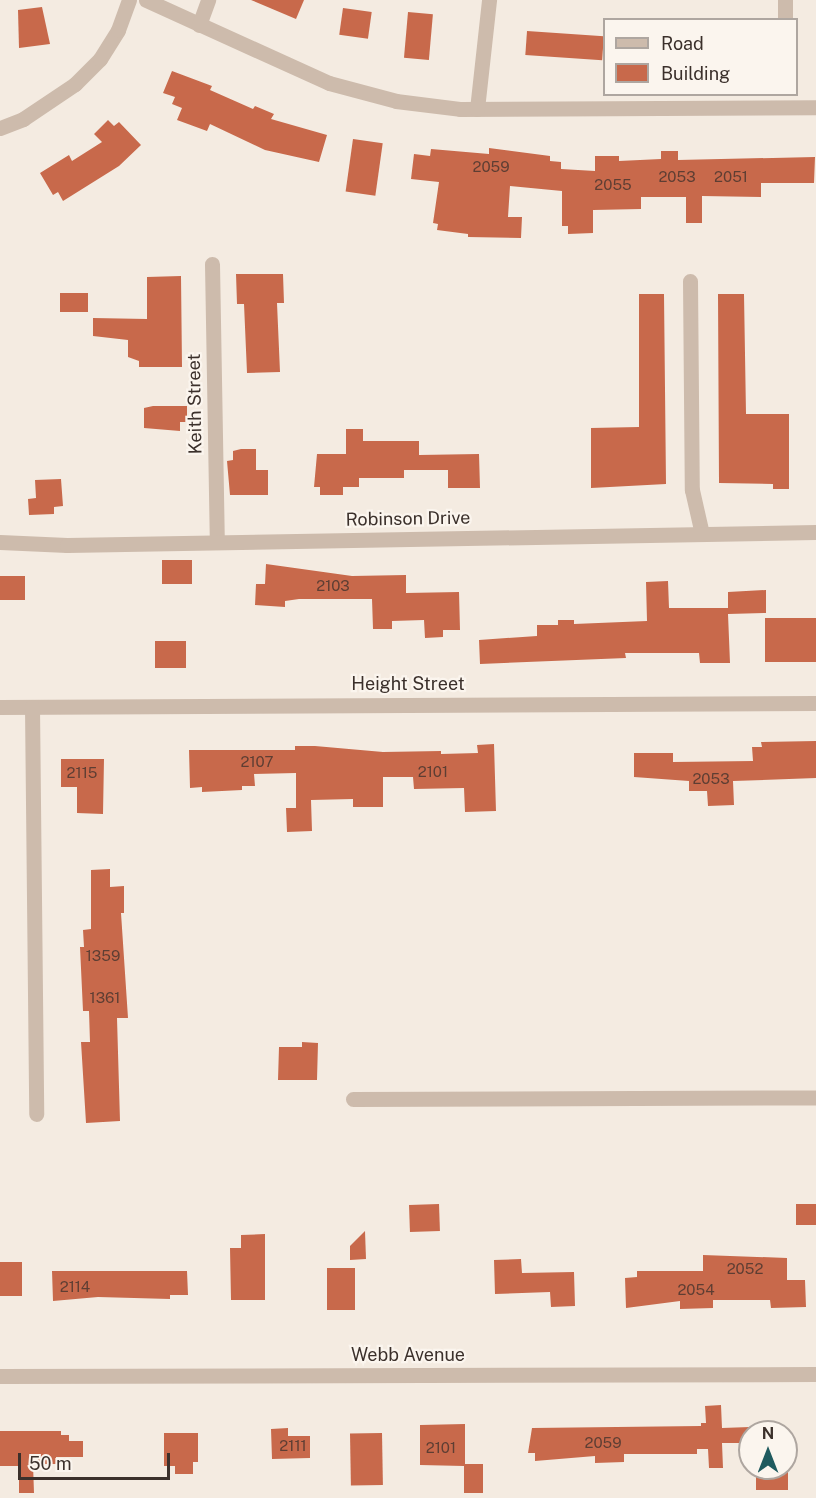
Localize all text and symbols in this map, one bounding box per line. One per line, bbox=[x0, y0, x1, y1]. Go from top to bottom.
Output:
legend bbox=[603, 18, 798, 96]
text: Road bbox=[661, 33, 704, 54]
text: Building bbox=[661, 63, 730, 84]
house number: 2059 bbox=[472, 158, 510, 176]
house number: 2053 bbox=[658, 168, 696, 186]
house number: 2051 bbox=[714, 168, 748, 186]
house number: 2055 bbox=[594, 176, 632, 194]
street label: Keith Street bbox=[183, 353, 207, 455]
street label: Robinson Drive bbox=[345, 507, 471, 531]
house number: 2103 bbox=[316, 577, 350, 595]
street label: Height Street bbox=[351, 673, 465, 695]
house number: 2107 bbox=[241, 753, 273, 771]
house number: 2101 bbox=[418, 763, 448, 781]
house number: 2115 bbox=[67, 764, 97, 782]
house number: 2053 bbox=[692, 770, 730, 788]
house number: 1359 bbox=[86, 947, 120, 965]
house number: 1361 bbox=[90, 989, 120, 1007]
house number: 2052 bbox=[727, 1260, 763, 1278]
house number: 2114 bbox=[60, 1278, 90, 1296]
house number: 2054 bbox=[677, 1281, 715, 1299]
street label: Webb Avenue bbox=[351, 1344, 465, 1366]
north arrow bbox=[738, 1420, 798, 1480]
text: N bbox=[762, 1424, 774, 1443]
house number: 2059 bbox=[584, 1434, 622, 1452]
house number: 2111 bbox=[279, 1437, 307, 1455]
house number: 2101 bbox=[426, 1439, 456, 1457]
scale bar bbox=[21, 1441, 172, 1479]
text: 50 m bbox=[29, 1453, 72, 1474]

